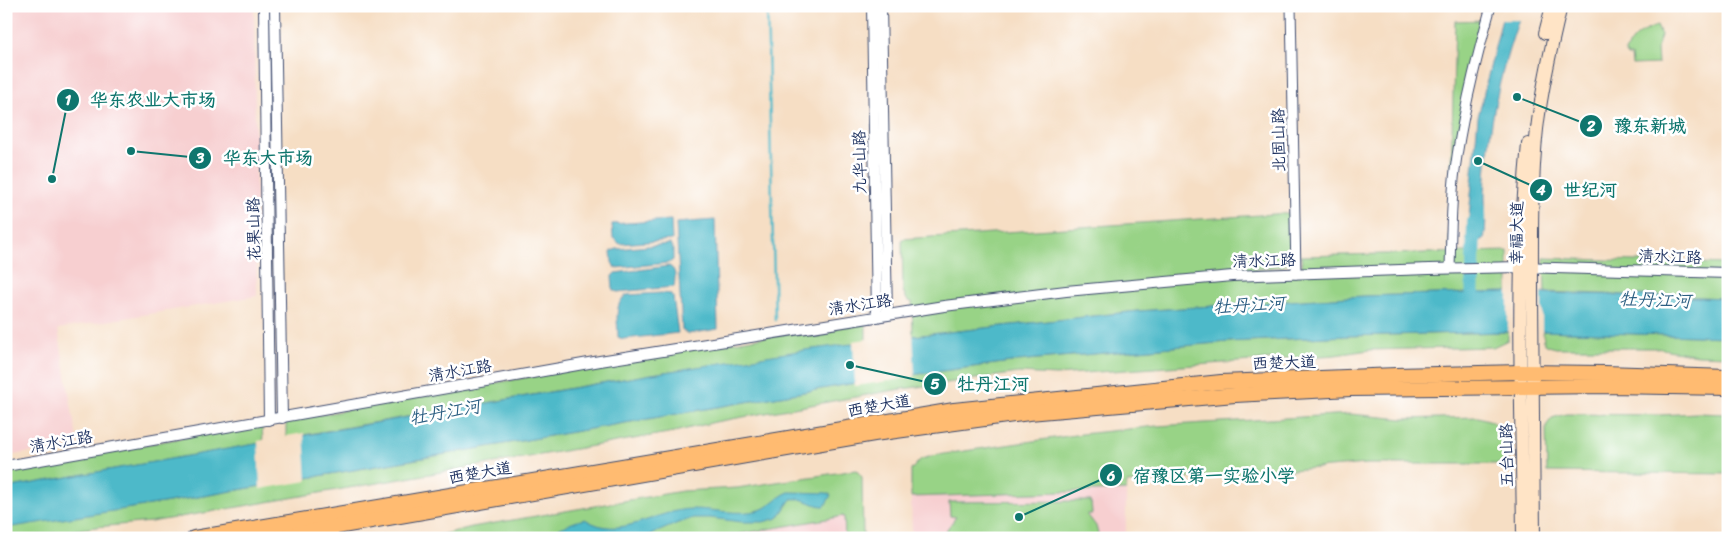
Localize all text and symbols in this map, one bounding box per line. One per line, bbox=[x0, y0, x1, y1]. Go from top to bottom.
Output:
callout: 华东农业大市场 bbox=[55, 84, 226, 117]
text: 华东农业大市场 bbox=[90, 84, 216, 116]
text: 1 bbox=[65, 87, 72, 113]
street label: 北固山路 bbox=[1263, 108, 1294, 172]
callout: 豫东新城 bbox=[1579, 109, 1696, 142]
text: 豫东新城 bbox=[1614, 110, 1686, 142]
text: 2 bbox=[1586, 113, 1596, 139]
street label: 九华山路 bbox=[844, 130, 875, 194]
callout: 华东大市场 bbox=[188, 141, 323, 174]
text: 华东大市场 bbox=[223, 142, 313, 174]
text: 3 bbox=[195, 145, 205, 171]
callout: 世纪河 bbox=[1528, 173, 1627, 206]
text: 世纪河 bbox=[1563, 174, 1617, 206]
text: 4 bbox=[1535, 177, 1546, 203]
street label: 花果山路 bbox=[238, 197, 269, 261]
street label: 幸福大道 bbox=[1501, 201, 1532, 265]
street label: 清水江路 bbox=[1637, 241, 1702, 272]
street label: 清水江路 bbox=[1232, 245, 1297, 276]
water label: 牡丹江河 bbox=[1618, 283, 1695, 317]
street label: 清水江路 bbox=[826, 285, 894, 324]
water label: 牡丹江河 bbox=[1212, 287, 1289, 323]
street label: 西楚大道 bbox=[1252, 347, 1317, 378]
street label: 清水江路 bbox=[426, 351, 494, 390]
callout: 牡丹江河 bbox=[922, 367, 1039, 400]
text: 牡丹江河 bbox=[957, 368, 1029, 400]
text: 5 bbox=[930, 371, 940, 397]
street label: 西楚大道 bbox=[845, 386, 913, 425]
water label: 牡丹江河 bbox=[407, 389, 486, 434]
street label: 清水江路 bbox=[27, 422, 95, 461]
street label: 五台山路 bbox=[1491, 423, 1522, 487]
street label: 西楚大道 bbox=[446, 453, 514, 492]
callout: 宿豫区第一实验小学 bbox=[1098, 459, 1305, 492]
text: 宿豫区第一实验小学 bbox=[1133, 460, 1295, 492]
text: 6 bbox=[1106, 463, 1116, 489]

